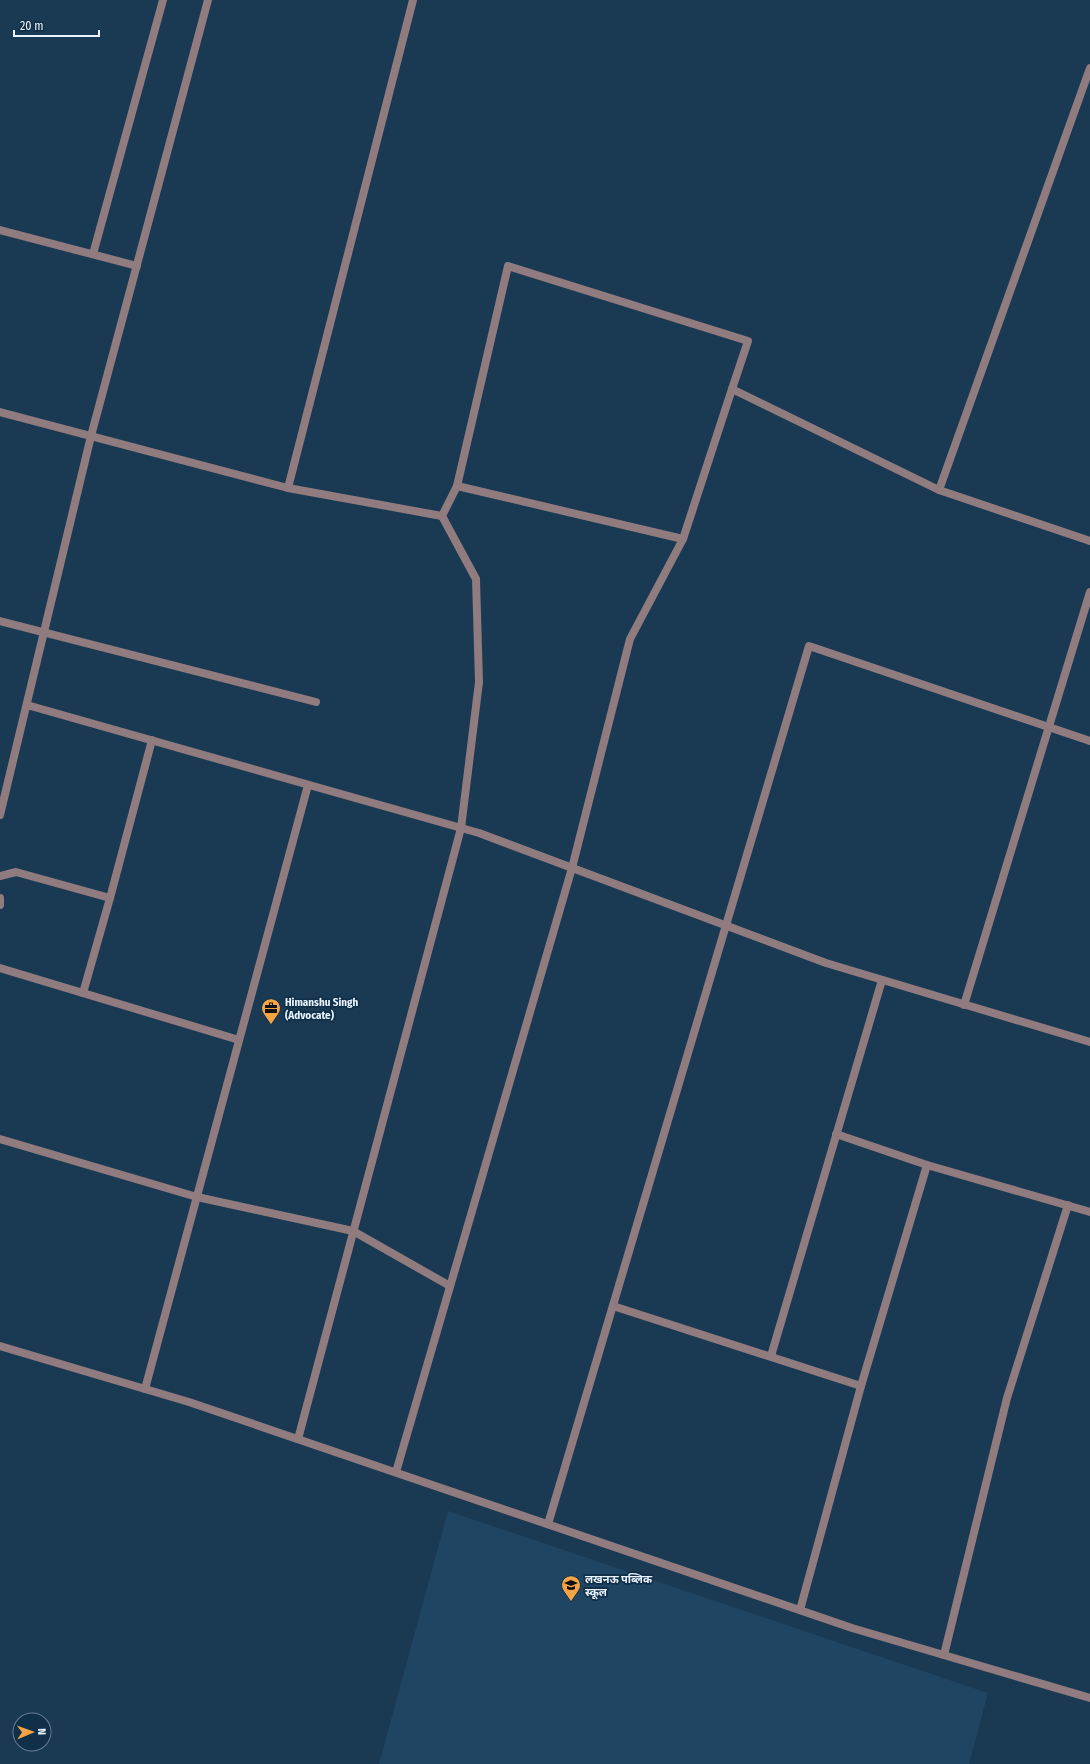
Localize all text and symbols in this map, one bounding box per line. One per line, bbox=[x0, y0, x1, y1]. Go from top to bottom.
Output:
scale bar bbox=[14, 12, 99, 38]
text: 20 m bbox=[20, 19, 44, 33]
place label: Himanshu Singh (Advocate) bbox=[285, 996, 358, 1022]
office icon: Himanshu Singh (Advocate) bbox=[260, 997, 282, 1025]
place label: लखनऊ पब्लिक स्कूल bbox=[585, 1573, 653, 1600]
school or university icon: लखनऊ पब्लिक स्कूल bbox=[560, 1574, 582, 1602]
north arrow bbox=[12, 1712, 52, 1752]
text: N bbox=[35, 1728, 48, 1735]

